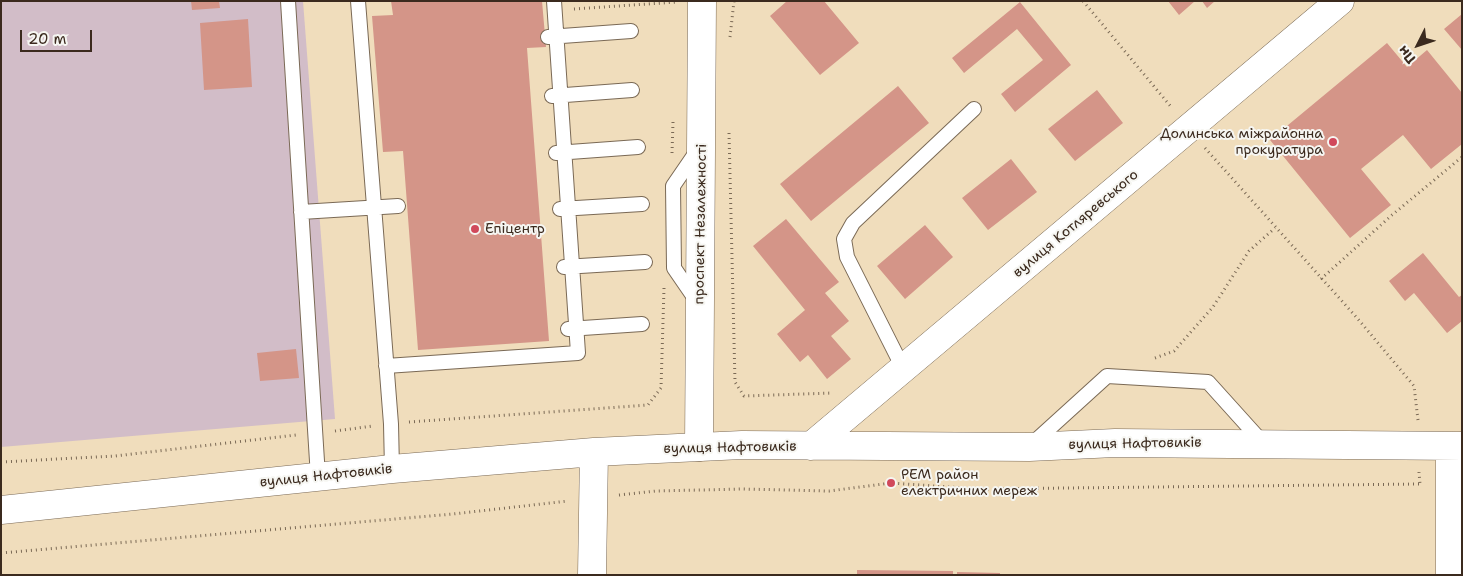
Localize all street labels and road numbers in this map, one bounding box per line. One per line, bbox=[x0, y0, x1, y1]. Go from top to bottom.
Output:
street label: проспект Незалежності bbox=[691, 144, 711, 304]
street label: вулиця Котляревського bbox=[1010, 167, 1142, 281]
street label: вулиця Нафтовиків bbox=[1068, 434, 1202, 454]
street label: вулиця Нафтовиків bbox=[663, 438, 797, 458]
street label: вулиця Нафтовиків bbox=[259, 461, 393, 491]

